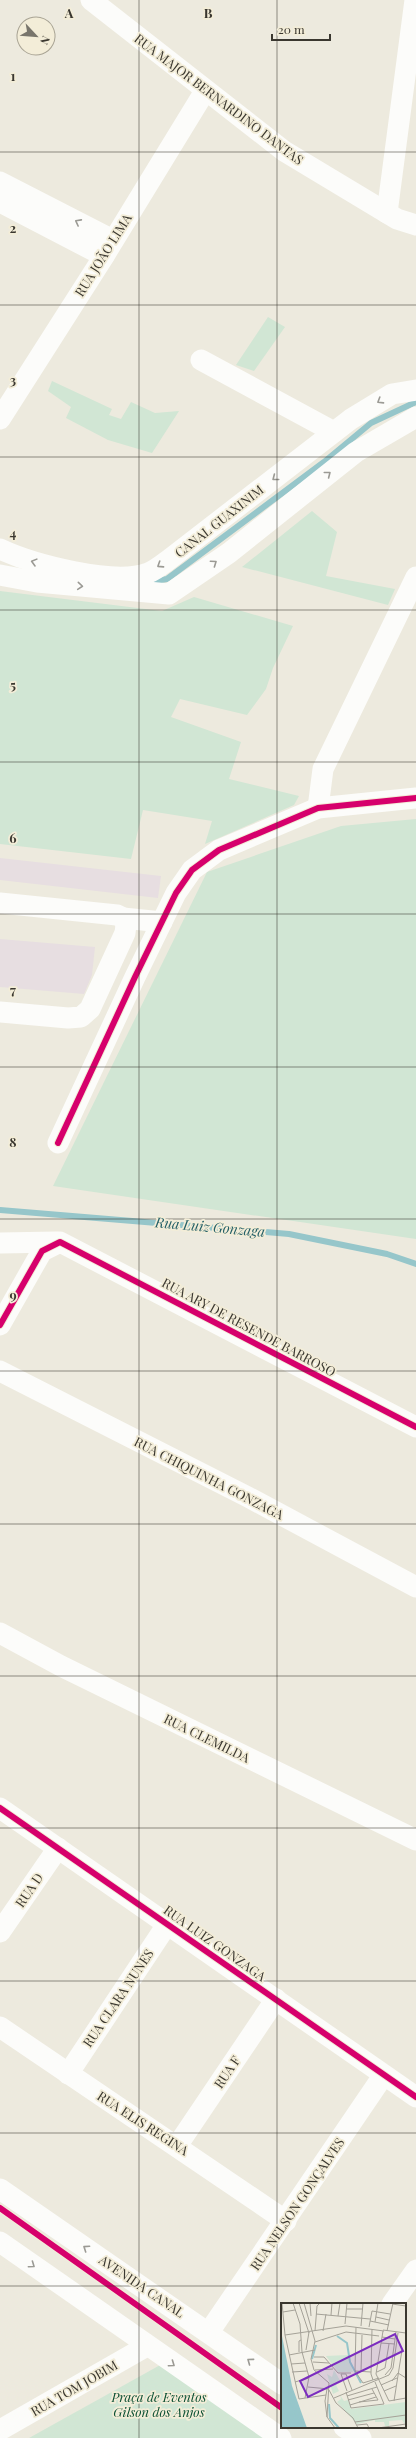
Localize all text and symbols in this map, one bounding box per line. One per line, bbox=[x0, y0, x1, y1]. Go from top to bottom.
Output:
text: A bbox=[64, 4, 74, 21]
text: B bbox=[204, 4, 213, 21]
north arrow bbox=[16, 16, 56, 56]
scale bar bbox=[272, 16, 330, 42]
text: 20 m bbox=[278, 21, 305, 37]
street label: RUA MAJOR BERNARDINO DANTAS bbox=[131, 29, 307, 168]
text: N bbox=[37, 34, 54, 48]
text: 1 bbox=[11, 67, 16, 84]
street label: RUA JOÃO LIMA bbox=[70, 210, 135, 299]
text: 2 bbox=[10, 219, 17, 236]
one-way arrow bbox=[75, 220, 82, 227]
text: 3 bbox=[10, 371, 16, 388]
one-way arrow bbox=[377, 397, 384, 404]
one-way arrow bbox=[323, 472, 330, 479]
one-way arrow bbox=[272, 473, 279, 480]
street label: CANAL GUAXINIM bbox=[171, 481, 267, 561]
text: 4 bbox=[10, 524, 17, 541]
one-way arrow bbox=[31, 558, 37, 566]
one-way arrow bbox=[157, 560, 164, 568]
one-way arrow bbox=[210, 560, 217, 568]
one-way arrow bbox=[77, 582, 83, 591]
text: 5 bbox=[10, 676, 16, 693]
text: 6 bbox=[9, 829, 17, 846]
text: 7 bbox=[10, 981, 16, 998]
text: 8 bbox=[9, 1133, 17, 1150]
water label: Rua Luiz Gonzaga bbox=[153, 1212, 266, 1241]
street label: RUA ARY DE RESENDE BARROSO bbox=[159, 1273, 339, 1380]
text: 9 bbox=[9, 1286, 17, 1303]
street label: RUA CHIQUINHA GONZAGA bbox=[132, 1432, 288, 1523]
street label: RUA CLEMILDA bbox=[161, 1709, 254, 1766]
street label: RUA D bbox=[11, 1869, 46, 1910]
street label: RUA LUIZ GONZAGA bbox=[161, 1901, 270, 1985]
street label: RUA CLARA NUNES bbox=[78, 1945, 157, 2050]
street label: RUA F bbox=[210, 2052, 244, 2091]
street label: RUA ELIS REGINA bbox=[94, 2087, 193, 2159]
street label: RUA NELSON GONÇALVES bbox=[246, 2134, 347, 2273]
one-way arrow bbox=[83, 2245, 90, 2253]
street label: AVENIDA CANAL bbox=[96, 2250, 188, 2321]
one-way arrow bbox=[28, 2260, 35, 2268]
inset map bbox=[281, 2303, 406, 2428]
street label: RUA TOM JOBIM bbox=[27, 2356, 120, 2419]
one-way arrow bbox=[168, 2359, 175, 2366]
one-way arrow bbox=[248, 2359, 255, 2366]
park label: Praça de Eventos Gilson dos Anjos bbox=[111, 2388, 207, 2420]

